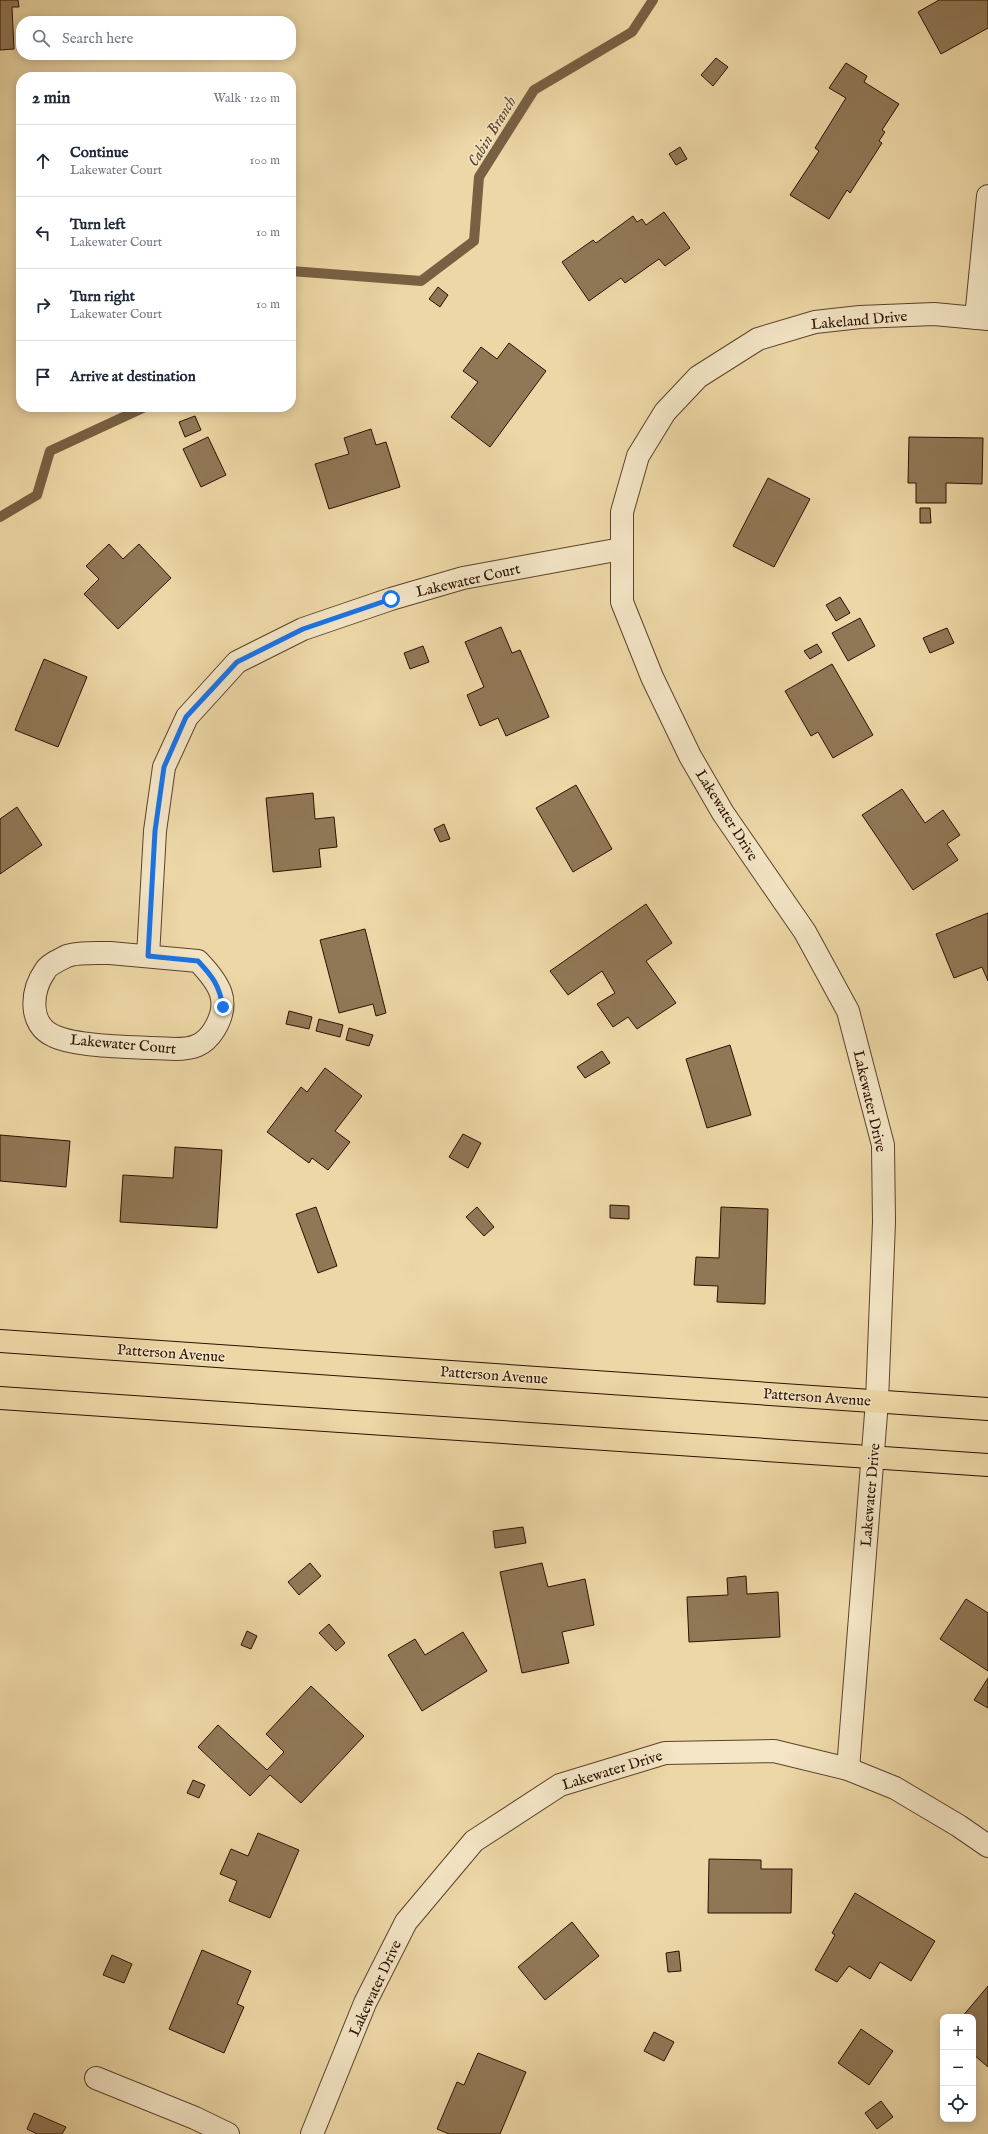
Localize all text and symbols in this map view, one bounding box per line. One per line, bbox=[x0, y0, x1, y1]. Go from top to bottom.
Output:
search box bbox=[16, 16, 296, 60]
icon: search bbox=[30, 27, 52, 49]
text: Search here bbox=[62, 29, 133, 48]
text: 2 min bbox=[32, 88, 70, 109]
text: Walk · 120 m bbox=[214, 90, 280, 107]
water label: Cabin Branch bbox=[464, 93, 522, 171]
text: Continue bbox=[70, 143, 128, 162]
icon: ahead bbox=[32, 150, 54, 172]
text: 100 m bbox=[250, 152, 280, 169]
text: Lakewater Court bbox=[70, 162, 162, 179]
text: Turn left bbox=[70, 215, 126, 234]
icon: left bbox=[32, 222, 54, 244]
text: 10 m bbox=[256, 224, 280, 241]
text: Lakewater Court bbox=[70, 234, 162, 251]
text: Turn right bbox=[70, 287, 135, 306]
icon: right bbox=[32, 294, 54, 316]
text: 10 m bbox=[256, 296, 280, 313]
text: Lakewater Court bbox=[70, 306, 162, 323]
street label: Lakeland Drive bbox=[810, 307, 908, 334]
icon: arrive bbox=[32, 366, 54, 388]
text: Arrive at destination bbox=[70, 367, 196, 386]
street label: Lakewater Court bbox=[414, 559, 522, 602]
route start bbox=[382, 590, 400, 608]
street label: Lakewater Drive bbox=[691, 766, 762, 865]
route end bbox=[214, 998, 232, 1016]
street label: Lakewater Court bbox=[69, 1030, 177, 1059]
street label: Lakewater Drive bbox=[849, 1048, 890, 1154]
street label: Patterson Avenue bbox=[116, 1340, 226, 1367]
street label: Patterson Avenue bbox=[439, 1362, 549, 1389]
street label: Patterson Avenue bbox=[762, 1384, 872, 1411]
street label: Lakewater Drive bbox=[857, 1442, 885, 1548]
street label: Lakewater Drive bbox=[560, 1746, 665, 1795]
street label: Lakewater Drive bbox=[345, 1937, 406, 2039]
map controls bbox=[940, 2014, 976, 2122]
button: + bbox=[940, 2014, 976, 2050]
button: − bbox=[940, 2050, 976, 2086]
button: locate bbox=[940, 2086, 976, 2122]

